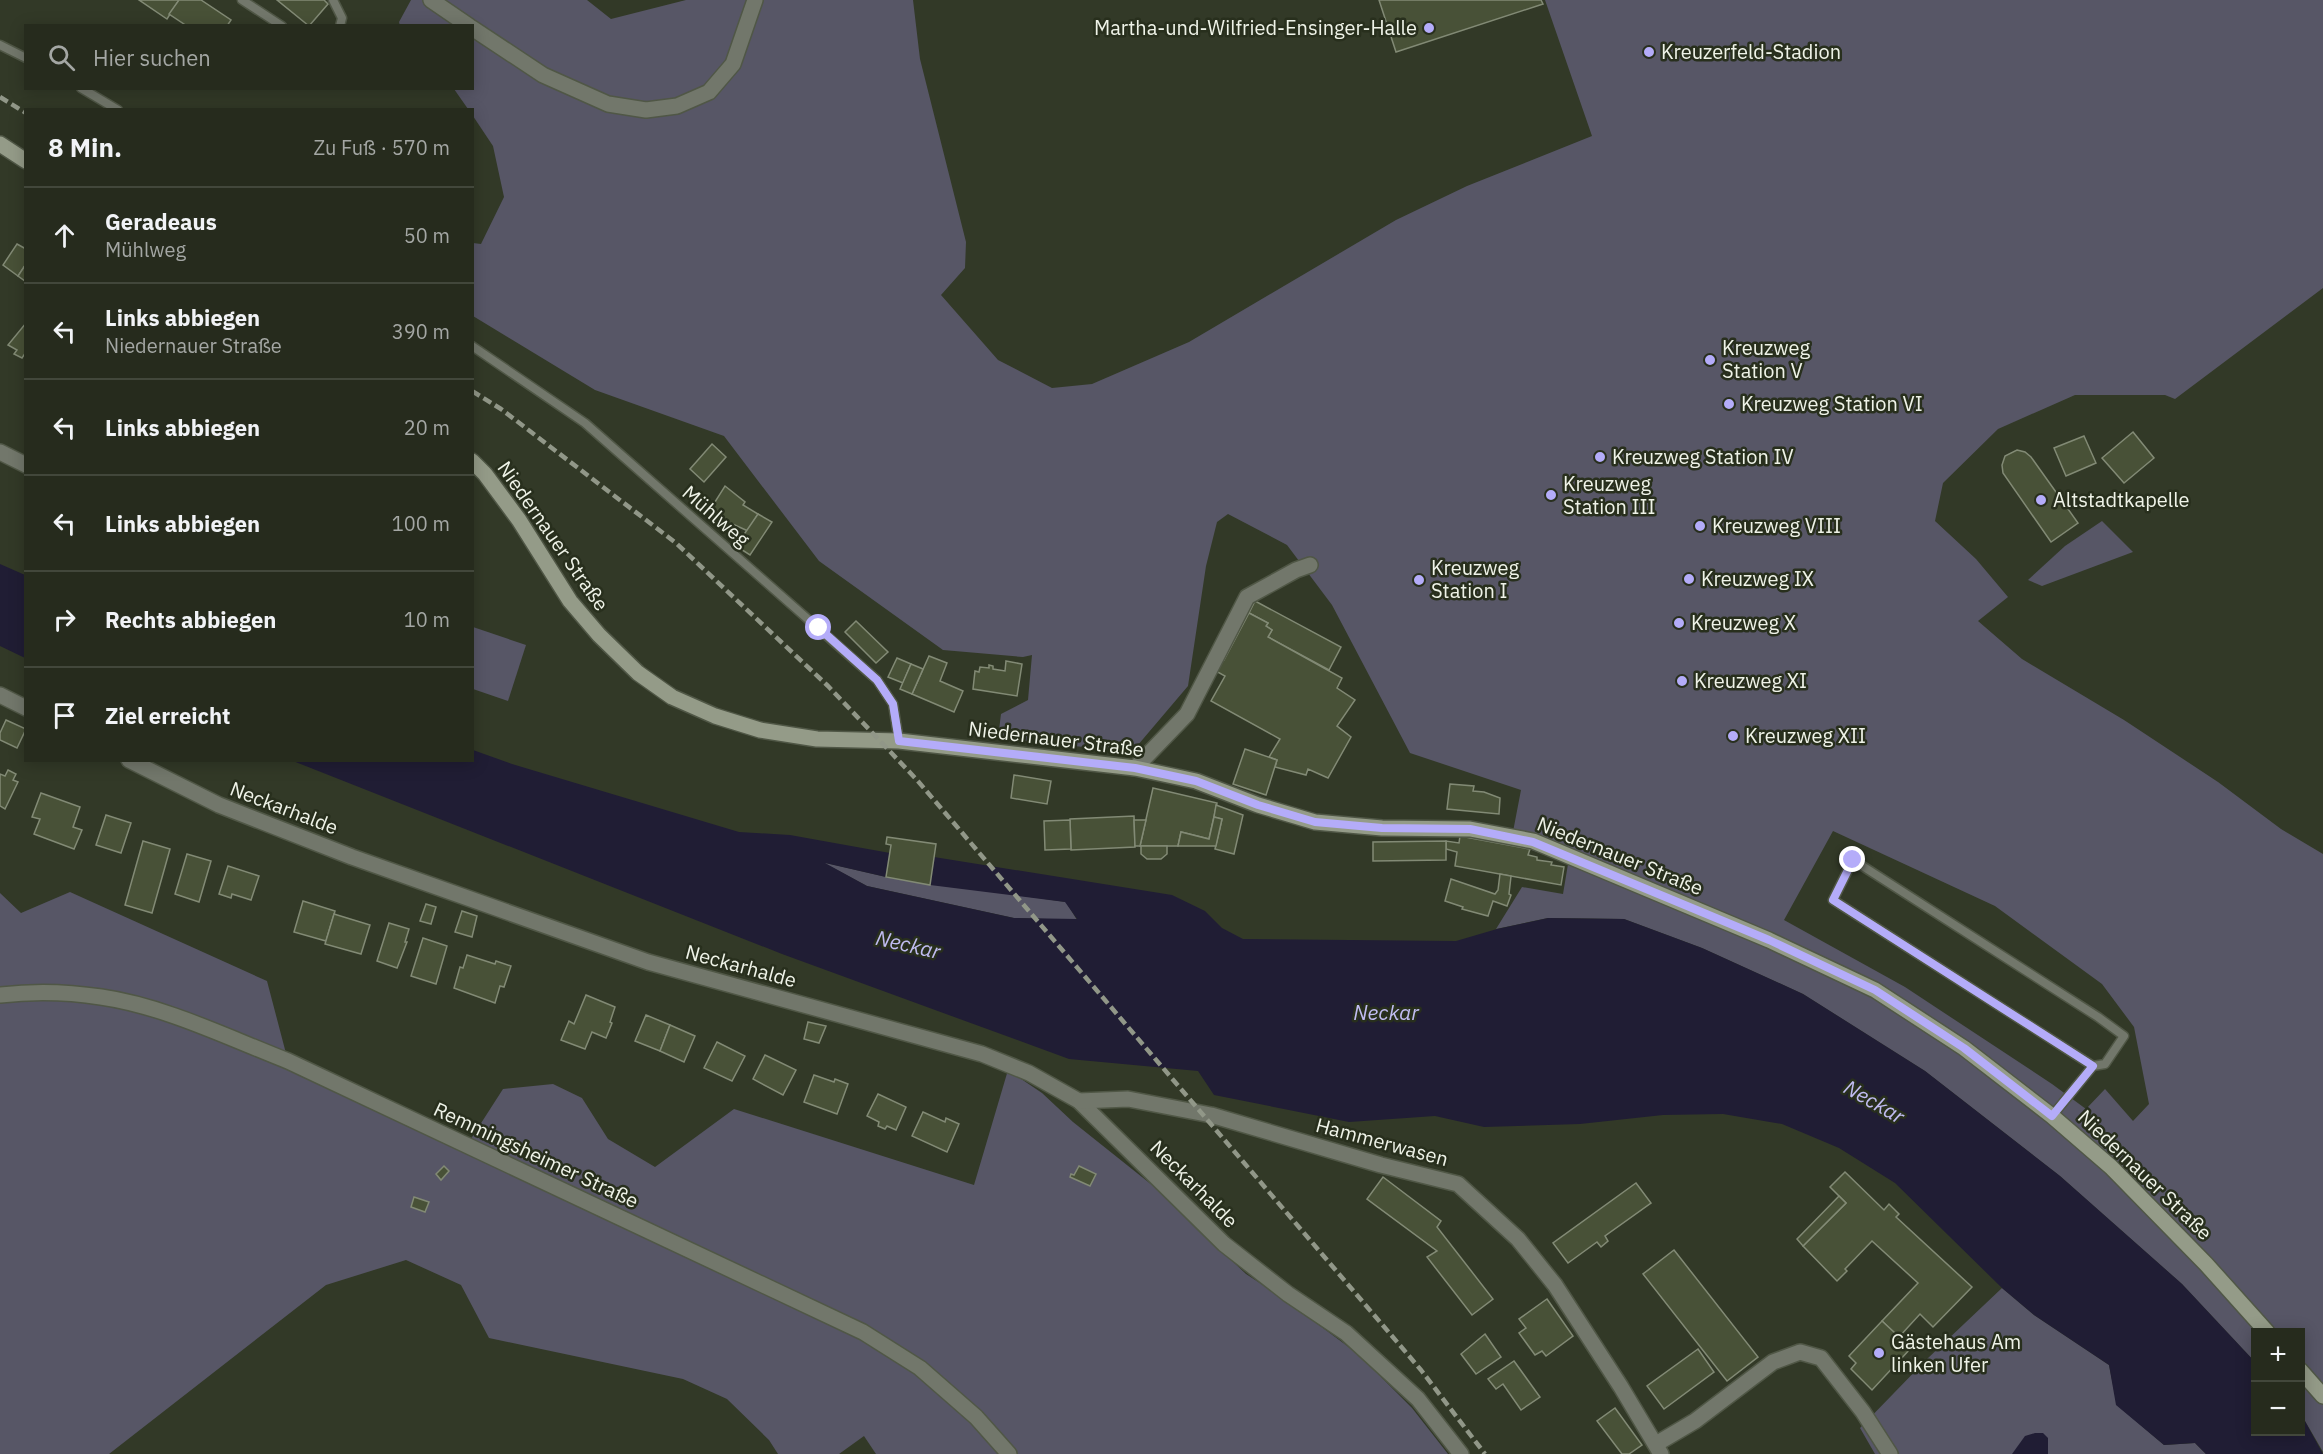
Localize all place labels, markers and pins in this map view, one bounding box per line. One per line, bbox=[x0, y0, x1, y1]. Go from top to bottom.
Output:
place label: Martha-und-Wilfried-Ensinger-Halle bbox=[1094, 14, 1417, 41]
marker: Martha-und-Wilfried-Ensinger-Halle bbox=[1422, 21, 1436, 35]
place label: Kreuzerfeld-Stadion bbox=[1661, 38, 1841, 65]
marker: Kreuzerfeld-Stadion bbox=[1642, 45, 1656, 59]
place label: Kreuzweg Station V bbox=[1722, 334, 1811, 384]
marker: Kreuzweg Station V bbox=[1703, 353, 1717, 367]
place label: Kreuzweg Station VI bbox=[1741, 390, 1923, 417]
marker: Kreuzweg Station VI bbox=[1722, 397, 1736, 411]
place label: Kreuzweg Station IV bbox=[1612, 443, 1794, 470]
marker: Kreuzweg Station IV bbox=[1593, 450, 1607, 464]
place label: Kreuzweg Station III bbox=[1563, 470, 1656, 520]
place label: Altstadtkapelle bbox=[2053, 486, 2190, 513]
marker: Kreuzweg Station III bbox=[1544, 488, 1558, 502]
marker: Altstadtkapelle bbox=[2034, 493, 2048, 507]
place label: Kreuzweg VIII bbox=[1712, 512, 1841, 539]
marker: Kreuzweg VIII bbox=[1693, 519, 1707, 533]
place label: Kreuzweg Station I bbox=[1431, 554, 1520, 604]
place label: Kreuzweg IX bbox=[1701, 565, 1814, 592]
marker: Kreuzweg IX bbox=[1682, 572, 1696, 586]
marker: Kreuzweg Station I bbox=[1412, 573, 1426, 587]
place label: Kreuzweg X bbox=[1691, 609, 1796, 636]
marker: Kreuzweg X bbox=[1672, 616, 1686, 630]
place label: Kreuzweg XI bbox=[1694, 667, 1807, 694]
marker: Kreuzweg XI bbox=[1675, 674, 1689, 688]
place label: Kreuzweg XII bbox=[1745, 722, 1866, 749]
marker: Kreuzweg XII bbox=[1726, 729, 1740, 743]
place label: Gästehaus Am linken Ufer bbox=[1891, 1328, 2021, 1378]
marker: Gästehaus Am linken Ufer bbox=[1872, 1346, 1886, 1360]

